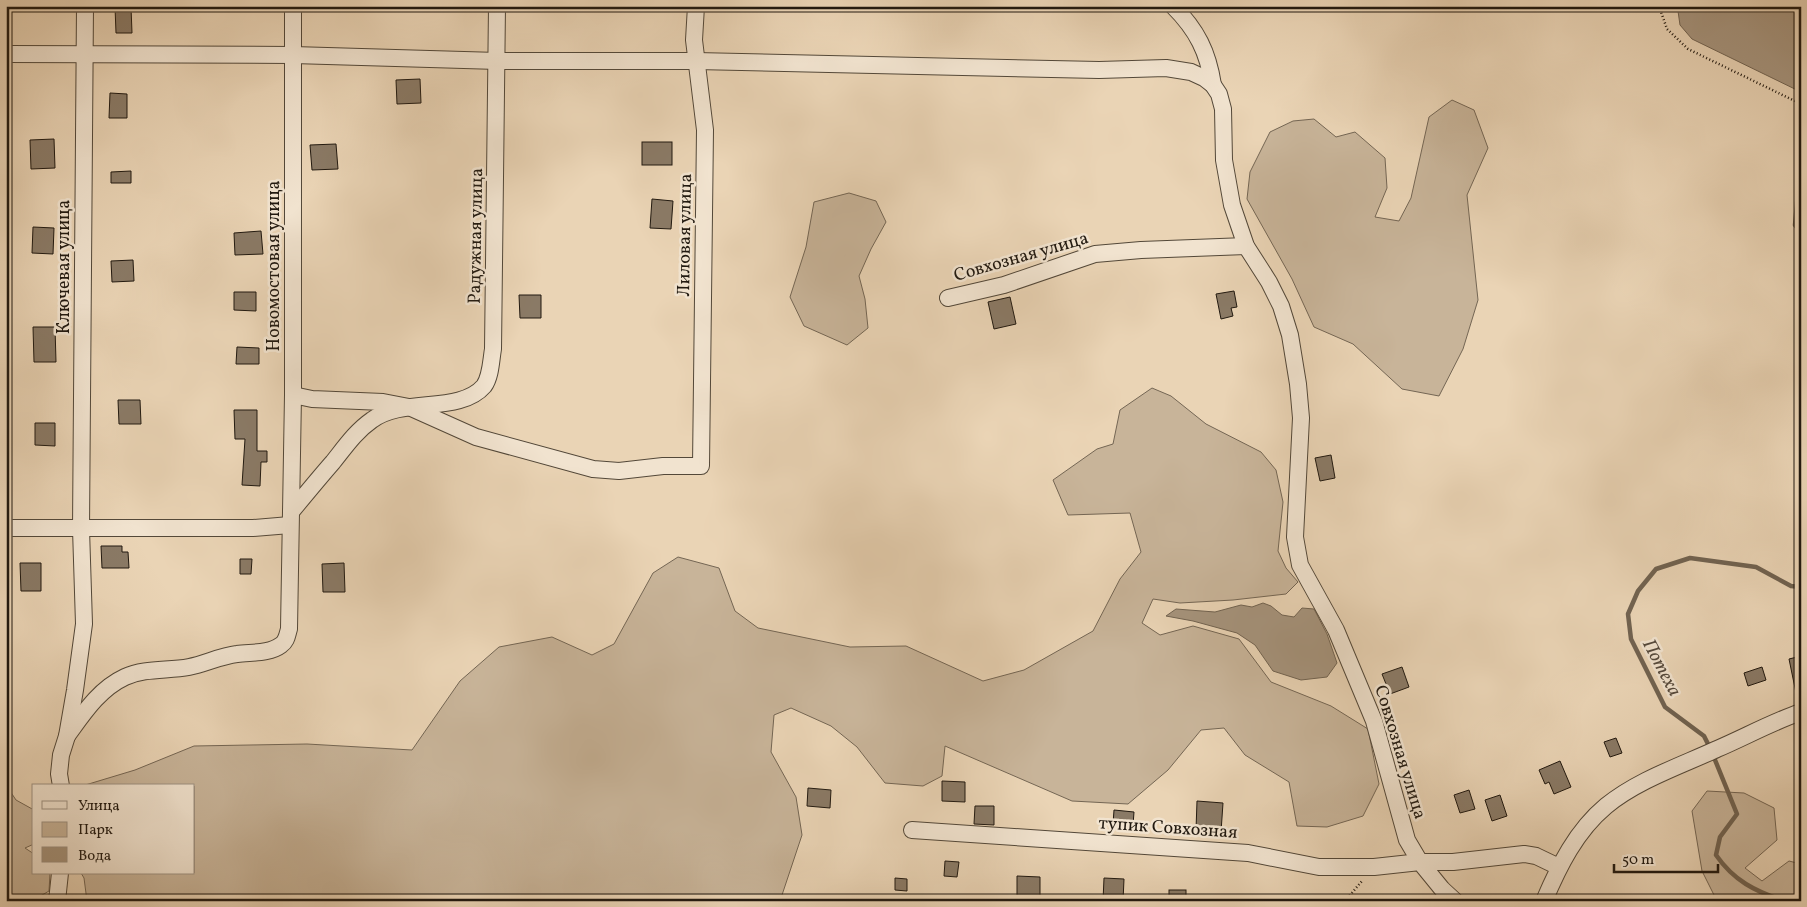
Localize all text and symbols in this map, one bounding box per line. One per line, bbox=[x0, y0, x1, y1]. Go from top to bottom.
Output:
street label: Радужная улица bbox=[463, 168, 490, 304]
street label: Лиловая улица bbox=[672, 173, 699, 297]
street label: Новомостовая улица bbox=[262, 181, 287, 351]
street label: Ключевая улица bbox=[52, 200, 77, 334]
street label: Совхозная улица bbox=[951, 226, 1092, 289]
water label: Потеха bbox=[1635, 635, 1687, 701]
street label: Совхозная улица bbox=[1367, 682, 1432, 823]
legend bbox=[32, 784, 195, 874]
text: Улица bbox=[78, 796, 120, 817]
street label: тупик Совхозная bbox=[1098, 811, 1238, 846]
text: Парк bbox=[78, 820, 113, 841]
scale bar bbox=[1614, 842, 1718, 874]
text: Вода bbox=[78, 846, 111, 867]
text: 50 m bbox=[1622, 850, 1654, 871]

